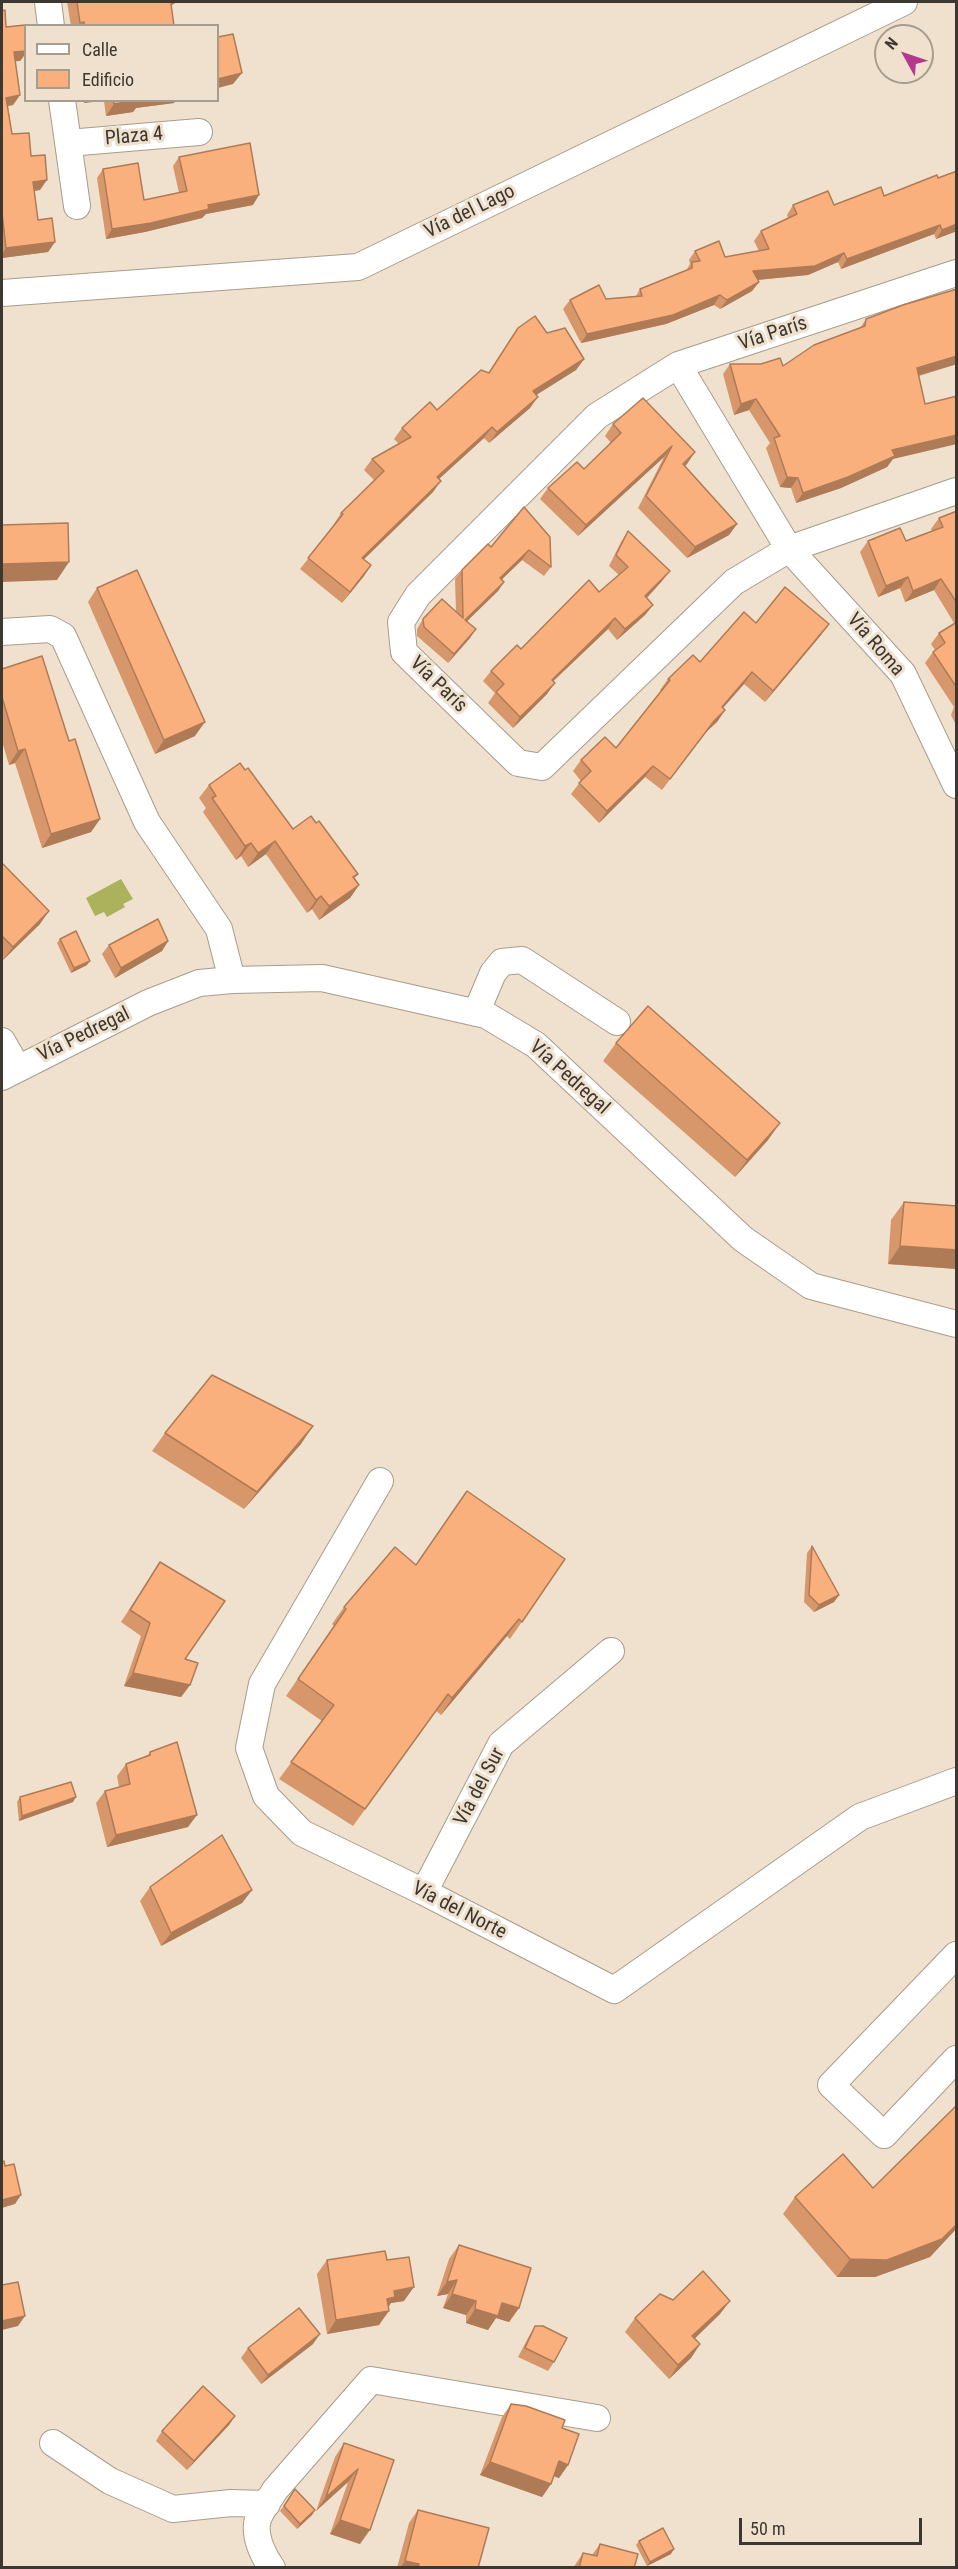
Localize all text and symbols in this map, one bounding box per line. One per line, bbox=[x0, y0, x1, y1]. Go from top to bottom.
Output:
legend bbox=[24, 24, 219, 102]
north arrow bbox=[874, 24, 934, 84]
text: N bbox=[881, 34, 902, 53]
text: Calle bbox=[82, 39, 118, 60]
text: Edificio bbox=[82, 69, 134, 90]
street label: Plaza 4 bbox=[104, 123, 164, 151]
street label: Vía del Lago bbox=[421, 180, 519, 244]
street label: Vía París bbox=[736, 312, 810, 356]
street label: Vía Roma bbox=[841, 609, 909, 681]
street label: Vía París bbox=[404, 652, 472, 718]
street label: Vía Pedregal bbox=[34, 1002, 134, 1068]
street label: Vía Pedregal bbox=[524, 1036, 614, 1120]
street label: Vía del Sur bbox=[450, 1744, 510, 1830]
street label: Vía del Norte bbox=[408, 1877, 510, 1945]
scale bar bbox=[742, 2506, 925, 2544]
text: 50 m bbox=[750, 2518, 785, 2539]

